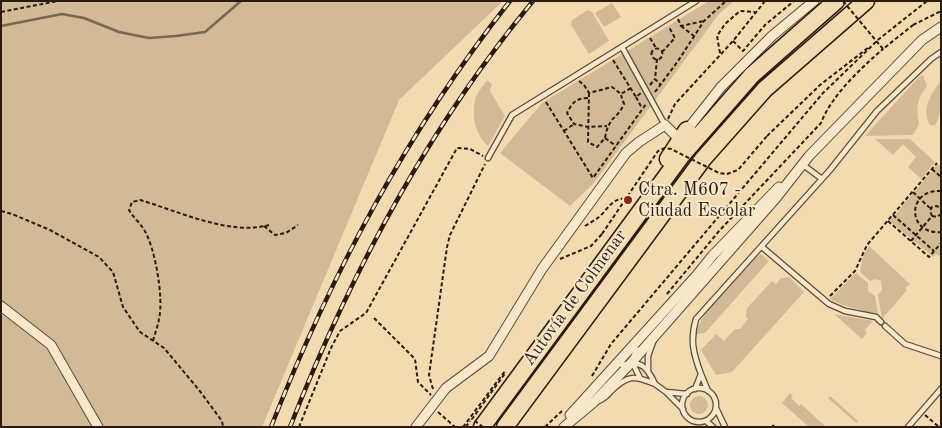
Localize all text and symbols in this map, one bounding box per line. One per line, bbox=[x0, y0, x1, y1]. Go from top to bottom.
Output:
place label: Ctra. M607 - Ciudad Escolar bbox=[638, 179, 755, 222]
marker: Ctra. M607 - Ciudad Escolar bbox=[622, 194, 634, 206]
street label: Autovía de Colmenar bbox=[518, 226, 632, 370]

